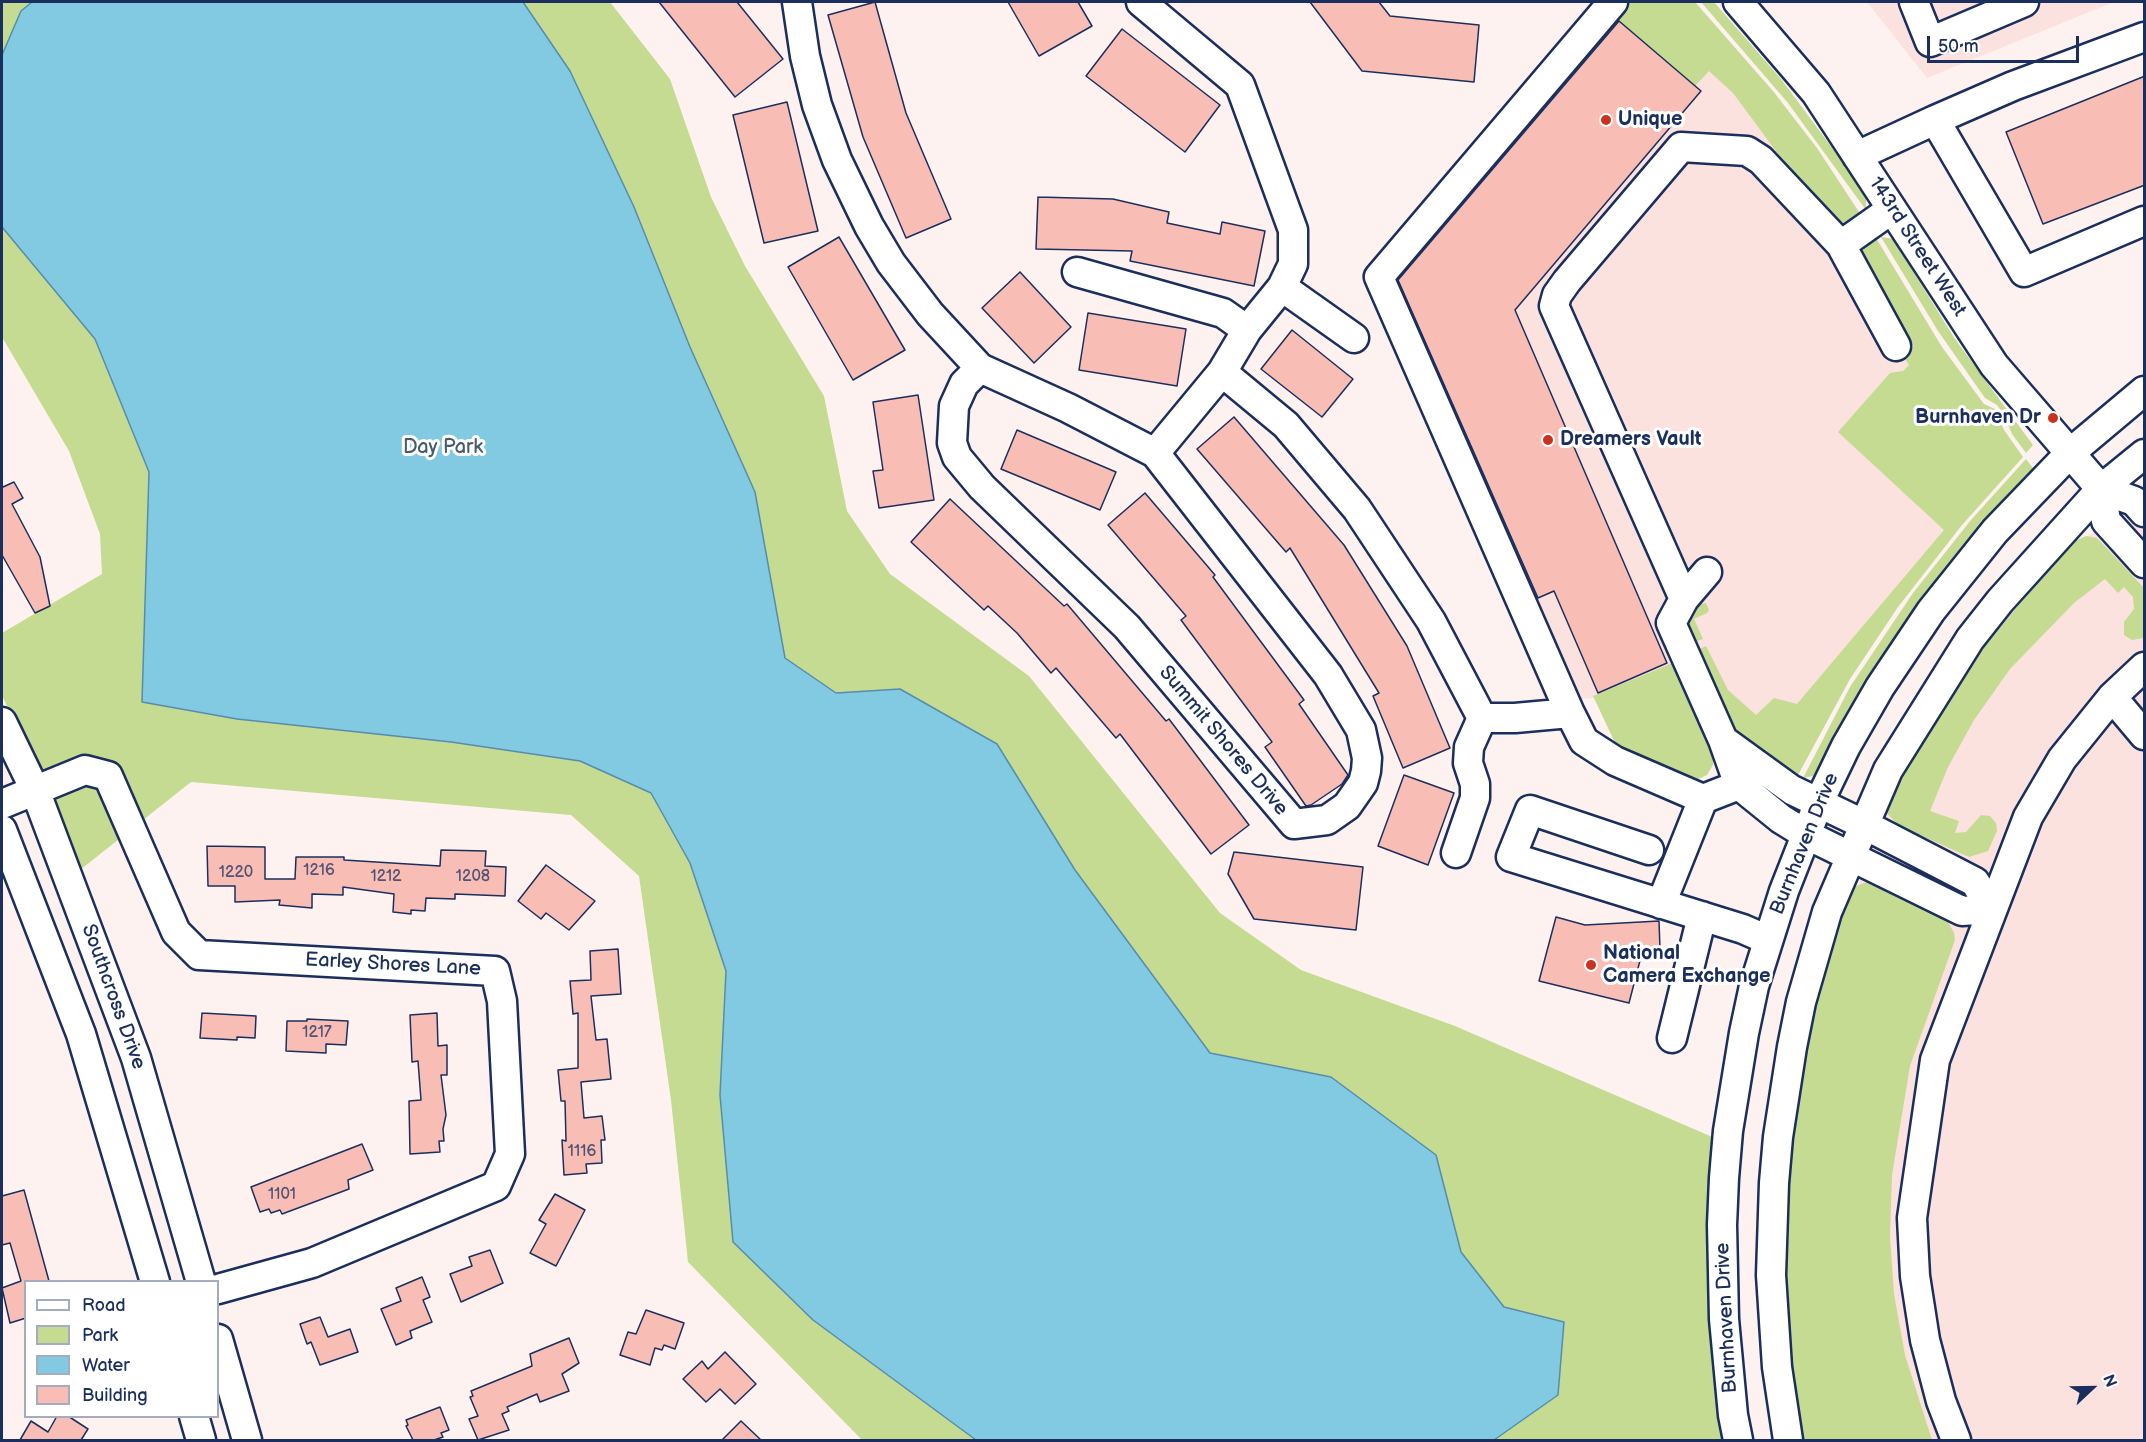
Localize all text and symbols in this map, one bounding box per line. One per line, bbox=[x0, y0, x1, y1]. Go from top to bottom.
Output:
scale bar bbox=[1930, 24, 2082, 62]
text: 50 m bbox=[1938, 36, 1979, 57]
place label: Unique bbox=[1618, 108, 1683, 132]
marker: Unique bbox=[1599, 113, 1613, 127]
street label: 143rd Street West bbox=[1863, 173, 1971, 321]
place label: Burnhaven Dr bbox=[1915, 406, 2041, 430]
marker: Burnhaven Dr bbox=[2046, 411, 2060, 425]
place label: Dreamers Vault bbox=[1560, 428, 1701, 452]
marker: Dreamers Vault bbox=[1541, 433, 1555, 447]
park label: Day Park bbox=[403, 436, 483, 460]
street label: Summit Shores Drive bbox=[1153, 661, 1293, 821]
street label: Burnhaven Drive bbox=[1766, 770, 1844, 918]
house number: 1216 bbox=[303, 861, 335, 881]
house number: 1220 bbox=[219, 863, 253, 883]
house number: 1212 bbox=[370, 867, 402, 887]
house number: 1208 bbox=[456, 867, 490, 887]
street label: Southcross Drive bbox=[76, 921, 150, 1073]
place label: National Camera Exchange bbox=[1603, 942, 1770, 989]
street label: Earley Shores Lane bbox=[304, 948, 482, 982]
marker: National Camera Exchange bbox=[1584, 958, 1598, 972]
house number: 1217 bbox=[302, 1023, 332, 1043]
house number: 1116 bbox=[568, 1142, 596, 1162]
house number: 1101 bbox=[268, 1185, 296, 1205]
street label: Burnhaven Drive bbox=[1711, 1242, 1743, 1394]
legend bbox=[24, 1280, 219, 1418]
text: Road bbox=[82, 1295, 126, 1316]
text: Park bbox=[82, 1325, 118, 1346]
text: Water bbox=[82, 1355, 130, 1376]
north arrow bbox=[2062, 1358, 2122, 1418]
text: N bbox=[2098, 1372, 2120, 1390]
text: Building bbox=[82, 1385, 148, 1406]

